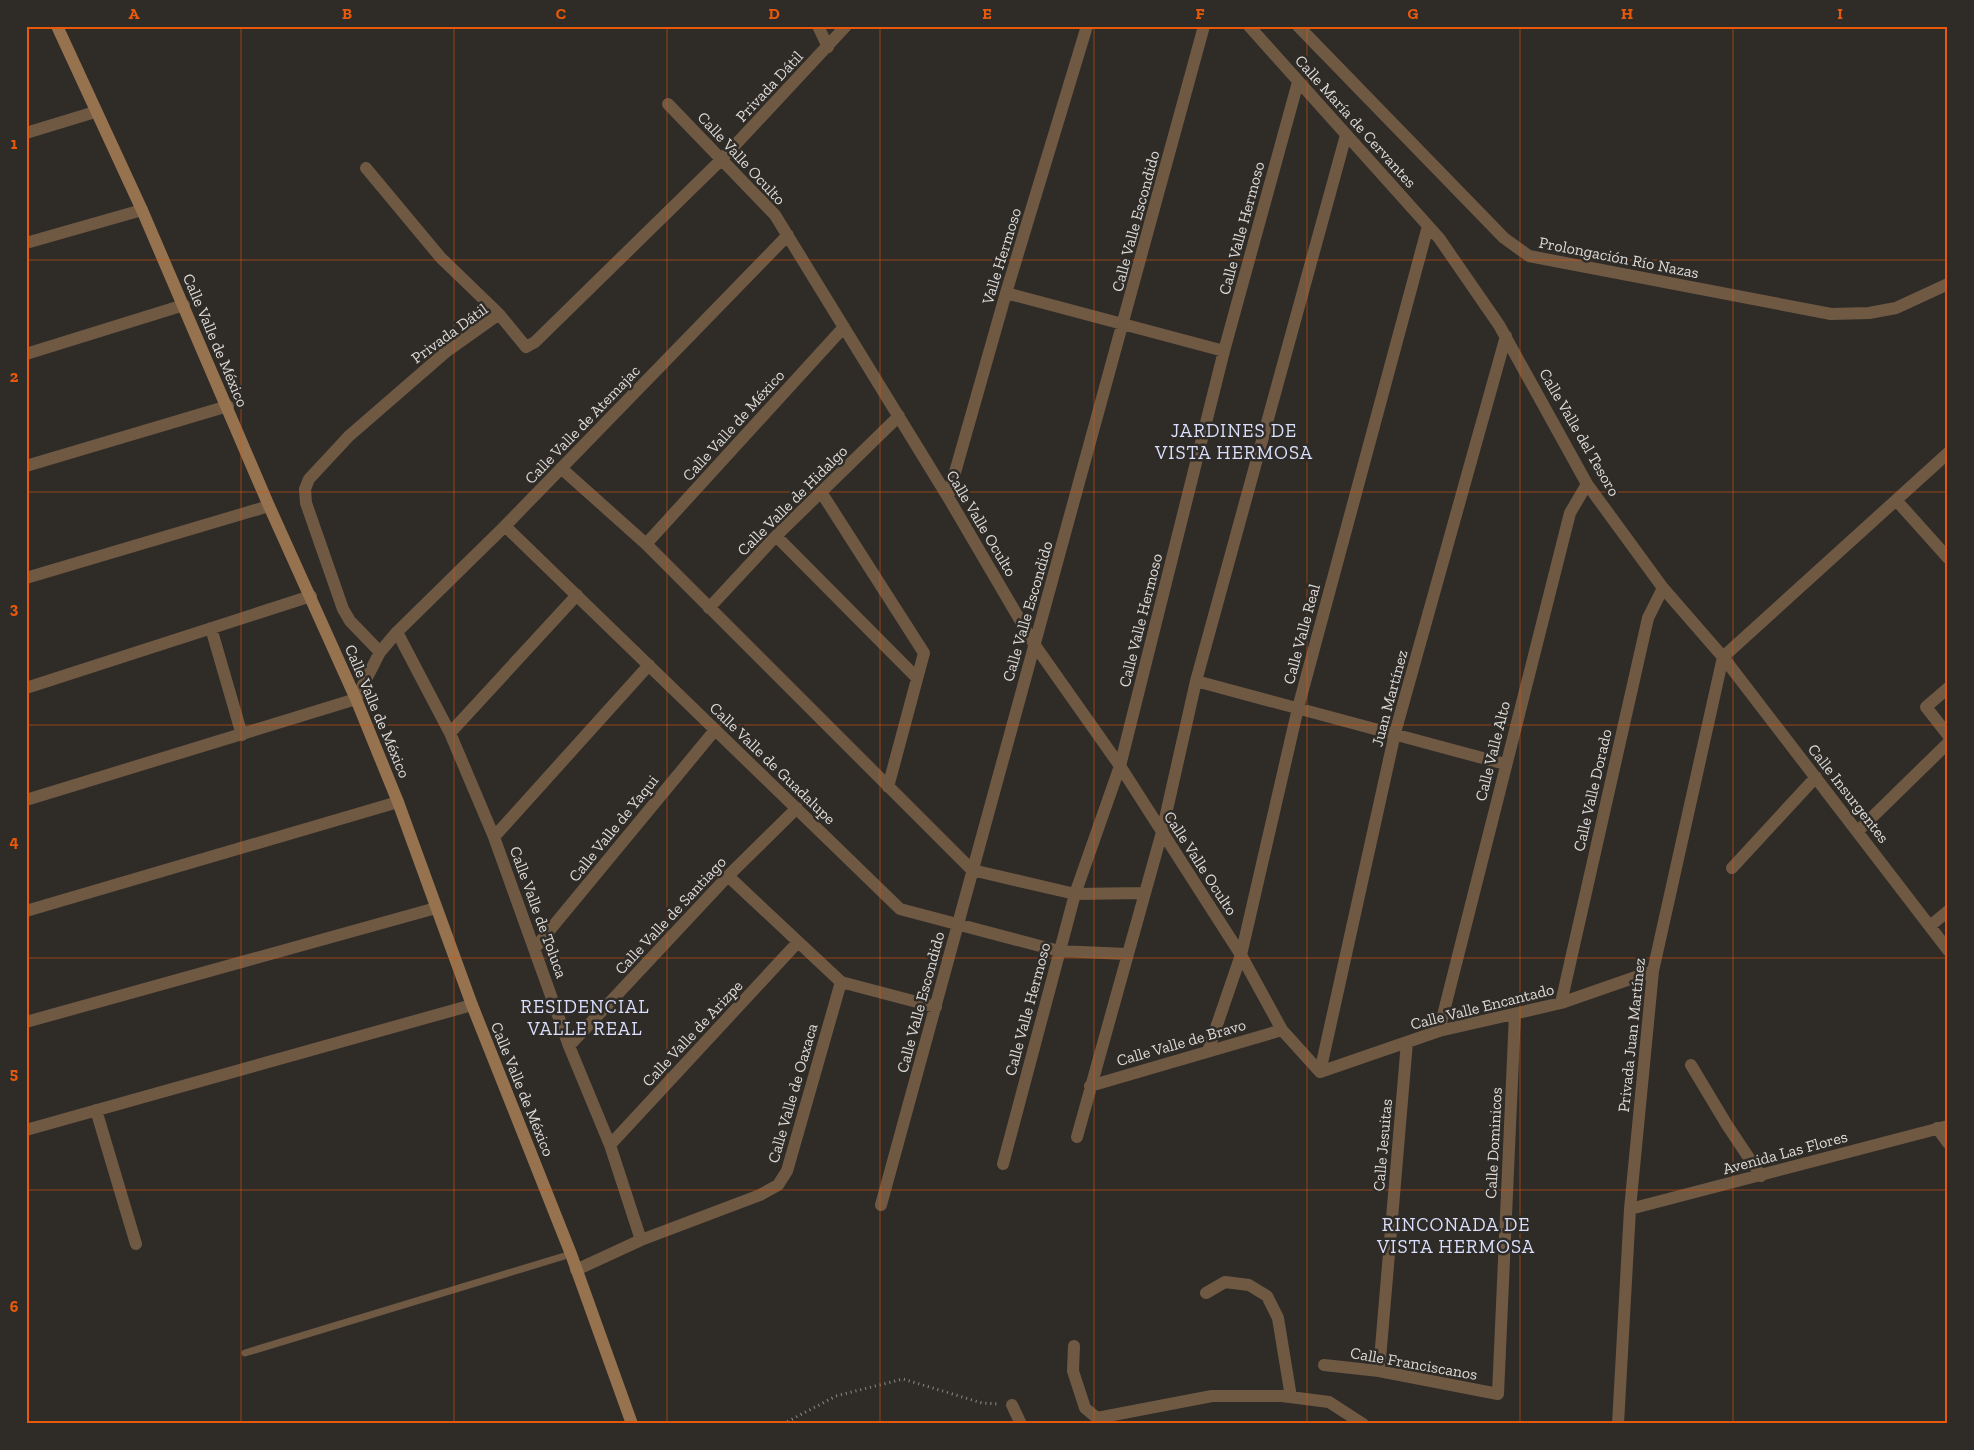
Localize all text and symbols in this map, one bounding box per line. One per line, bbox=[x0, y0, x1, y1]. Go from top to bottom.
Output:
text: A bbox=[129, 4, 140, 23]
text: B bbox=[342, 4, 352, 23]
text: C bbox=[556, 4, 566, 23]
text: D bbox=[768, 4, 780, 23]
text: E bbox=[982, 4, 992, 23]
text: F bbox=[1195, 4, 1205, 23]
text: G bbox=[1408, 4, 1419, 23]
text: H bbox=[1621, 4, 1633, 23]
text: I bbox=[1837, 4, 1843, 23]
street label: Privada Dátil bbox=[732, 47, 807, 126]
street label: Calle María de Cervantes bbox=[1291, 51, 1420, 192]
street label: Calle Valle Oculto bbox=[694, 108, 790, 209]
text: 1 bbox=[11, 134, 18, 153]
street label: Calle Valle Escondido bbox=[1107, 148, 1163, 294]
street label: Calle Valle Hermoso bbox=[1215, 159, 1268, 297]
street label: Valle Hermoso bbox=[977, 206, 1025, 308]
street label: Prolongación Río Nazas bbox=[1537, 233, 1701, 282]
street label: Calle Valle de México bbox=[179, 271, 252, 410]
street label: Privada Dátil bbox=[407, 299, 491, 367]
street label: Calle Valle de Atemajac bbox=[521, 361, 644, 488]
street label: Calle Valle del Tesoro bbox=[1535, 365, 1624, 500]
street label: Calle Valle de México bbox=[678, 366, 788, 485]
text: 2 bbox=[10, 367, 19, 386]
district label: JARDINES DE VISTA HERMOSA bbox=[1154, 419, 1313, 464]
street label: Calle Valle de Hidalgo bbox=[733, 441, 851, 559]
street label: Calle Valle Oculto bbox=[942, 467, 1021, 580]
street label: Calle Valle Escondido bbox=[998, 539, 1057, 684]
street label: Calle Valle Hermoso bbox=[1115, 551, 1166, 689]
street label: Calle Valle Real bbox=[1279, 582, 1324, 686]
text: 3 bbox=[10, 599, 19, 618]
street label: Calle Valle de México bbox=[341, 642, 414, 781]
street label: Juan Martínez bbox=[1367, 648, 1412, 749]
street label: Calle Valle de Guadalupe bbox=[706, 698, 840, 828]
street label: Calle Valle Alto bbox=[1471, 699, 1514, 803]
street label: Calle Valle Dorado bbox=[1569, 727, 1616, 853]
street label: Calle Insurgentes bbox=[1804, 740, 1893, 847]
street label: Calle Valle de Yaqui bbox=[565, 771, 663, 885]
street label: Calle Valle Oculto bbox=[1160, 808, 1241, 919]
text: 4 bbox=[9, 832, 19, 851]
street label: Calle Valle de Toluca bbox=[506, 844, 571, 981]
street label: Calle Valle de Santiago bbox=[611, 852, 730, 978]
street label: Calle Valle Escondido bbox=[892, 929, 948, 1075]
street label: Calle Valle Hermoso bbox=[1001, 940, 1054, 1078]
street label: Privada Juan Martínez bbox=[1614, 957, 1649, 1113]
street label: Calle Valle de Arizpe bbox=[638, 976, 747, 1091]
street label: Calle Valle Encantado bbox=[1408, 979, 1556, 1034]
district label: RESIDENCIAL VALLE REAL bbox=[520, 995, 650, 1040]
street label: Calle Valle de Bravo bbox=[1114, 1015, 1248, 1070]
street label: Calle Valle de México bbox=[487, 1019, 558, 1159]
street label: Calle Valle de Oaxaca bbox=[763, 1021, 822, 1165]
text: 5 bbox=[10, 1064, 18, 1083]
street label: Calle Dominicos bbox=[1481, 1087, 1506, 1199]
street label: Calle Jesuitas bbox=[1369, 1098, 1396, 1192]
street label: Avenida Las Flores bbox=[1721, 1127, 1850, 1178]
district label: RINCONADA DE VISTA HERMOSA bbox=[1376, 1213, 1535, 1258]
text: 6 bbox=[10, 1297, 19, 1316]
street label: Calle Franciscanos bbox=[1349, 1343, 1479, 1384]

